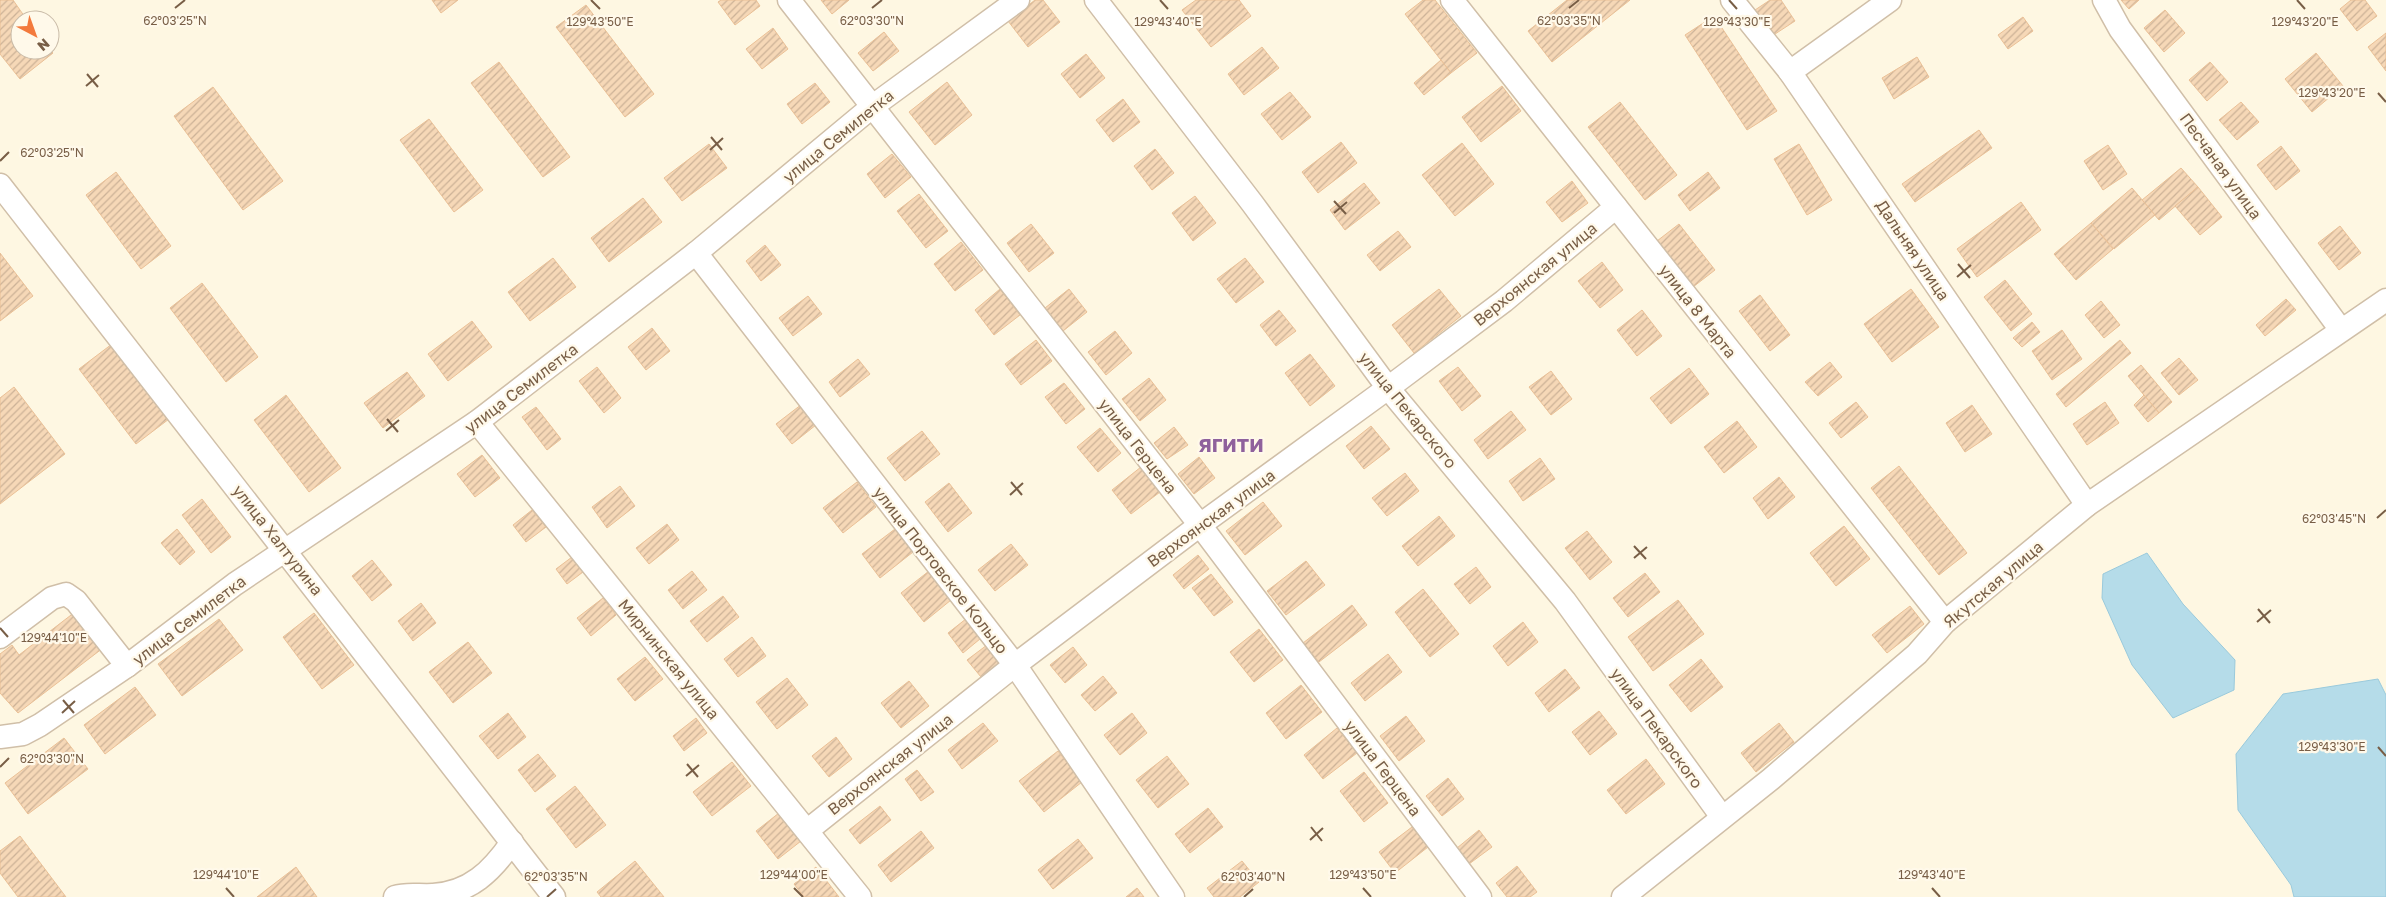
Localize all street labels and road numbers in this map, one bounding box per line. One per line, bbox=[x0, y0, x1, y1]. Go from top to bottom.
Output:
street label: улица Семилетка bbox=[779, 85, 897, 187]
street label: Песчаная улица bbox=[2176, 109, 2266, 223]
street label: Дальняя улица bbox=[1872, 196, 1954, 304]
street label: Верхоянская улица bbox=[1469, 218, 1601, 330]
street label: улица 8 Марта bbox=[1655, 260, 1741, 362]
street label: улица Семилетка bbox=[460, 339, 582, 437]
street label: улица Пекарского bbox=[1355, 348, 1461, 472]
street label: улица Герцена bbox=[1095, 394, 1181, 498]
street label: Верхоянская улица bbox=[1143, 465, 1279, 571]
street label: улица Халтурина bbox=[229, 481, 327, 599]
street label: улица Портовское Кольцо bbox=[870, 482, 1012, 658]
street label: Якутская улица bbox=[1939, 536, 2047, 632]
street label: улица Семилетка bbox=[128, 571, 250, 669]
street label: Мирнинская улица bbox=[614, 595, 724, 723]
street label: улица Пекарского bbox=[1607, 664, 1707, 792]
street label: Верхоянская улица bbox=[823, 709, 957, 819]
street label: улица Герцена bbox=[1340, 716, 1426, 820]

